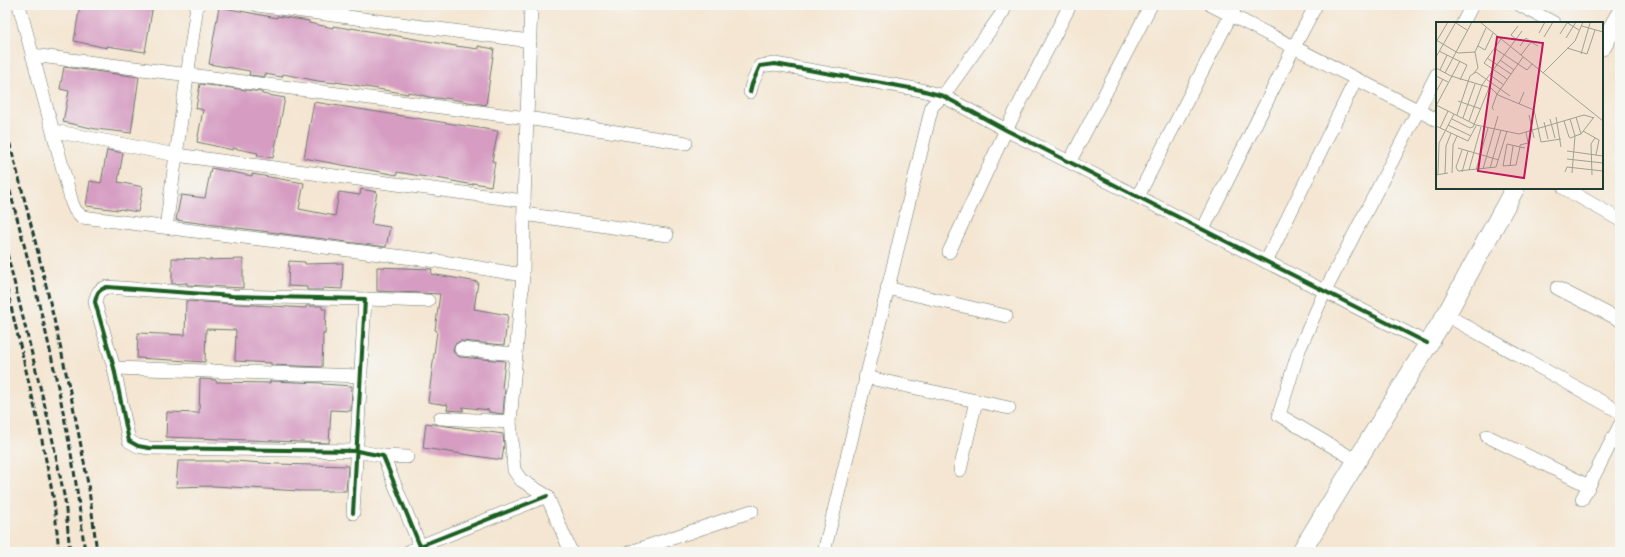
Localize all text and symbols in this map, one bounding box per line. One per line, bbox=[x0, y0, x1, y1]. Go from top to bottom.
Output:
inset map bbox=[1436, 22, 1603, 189]

